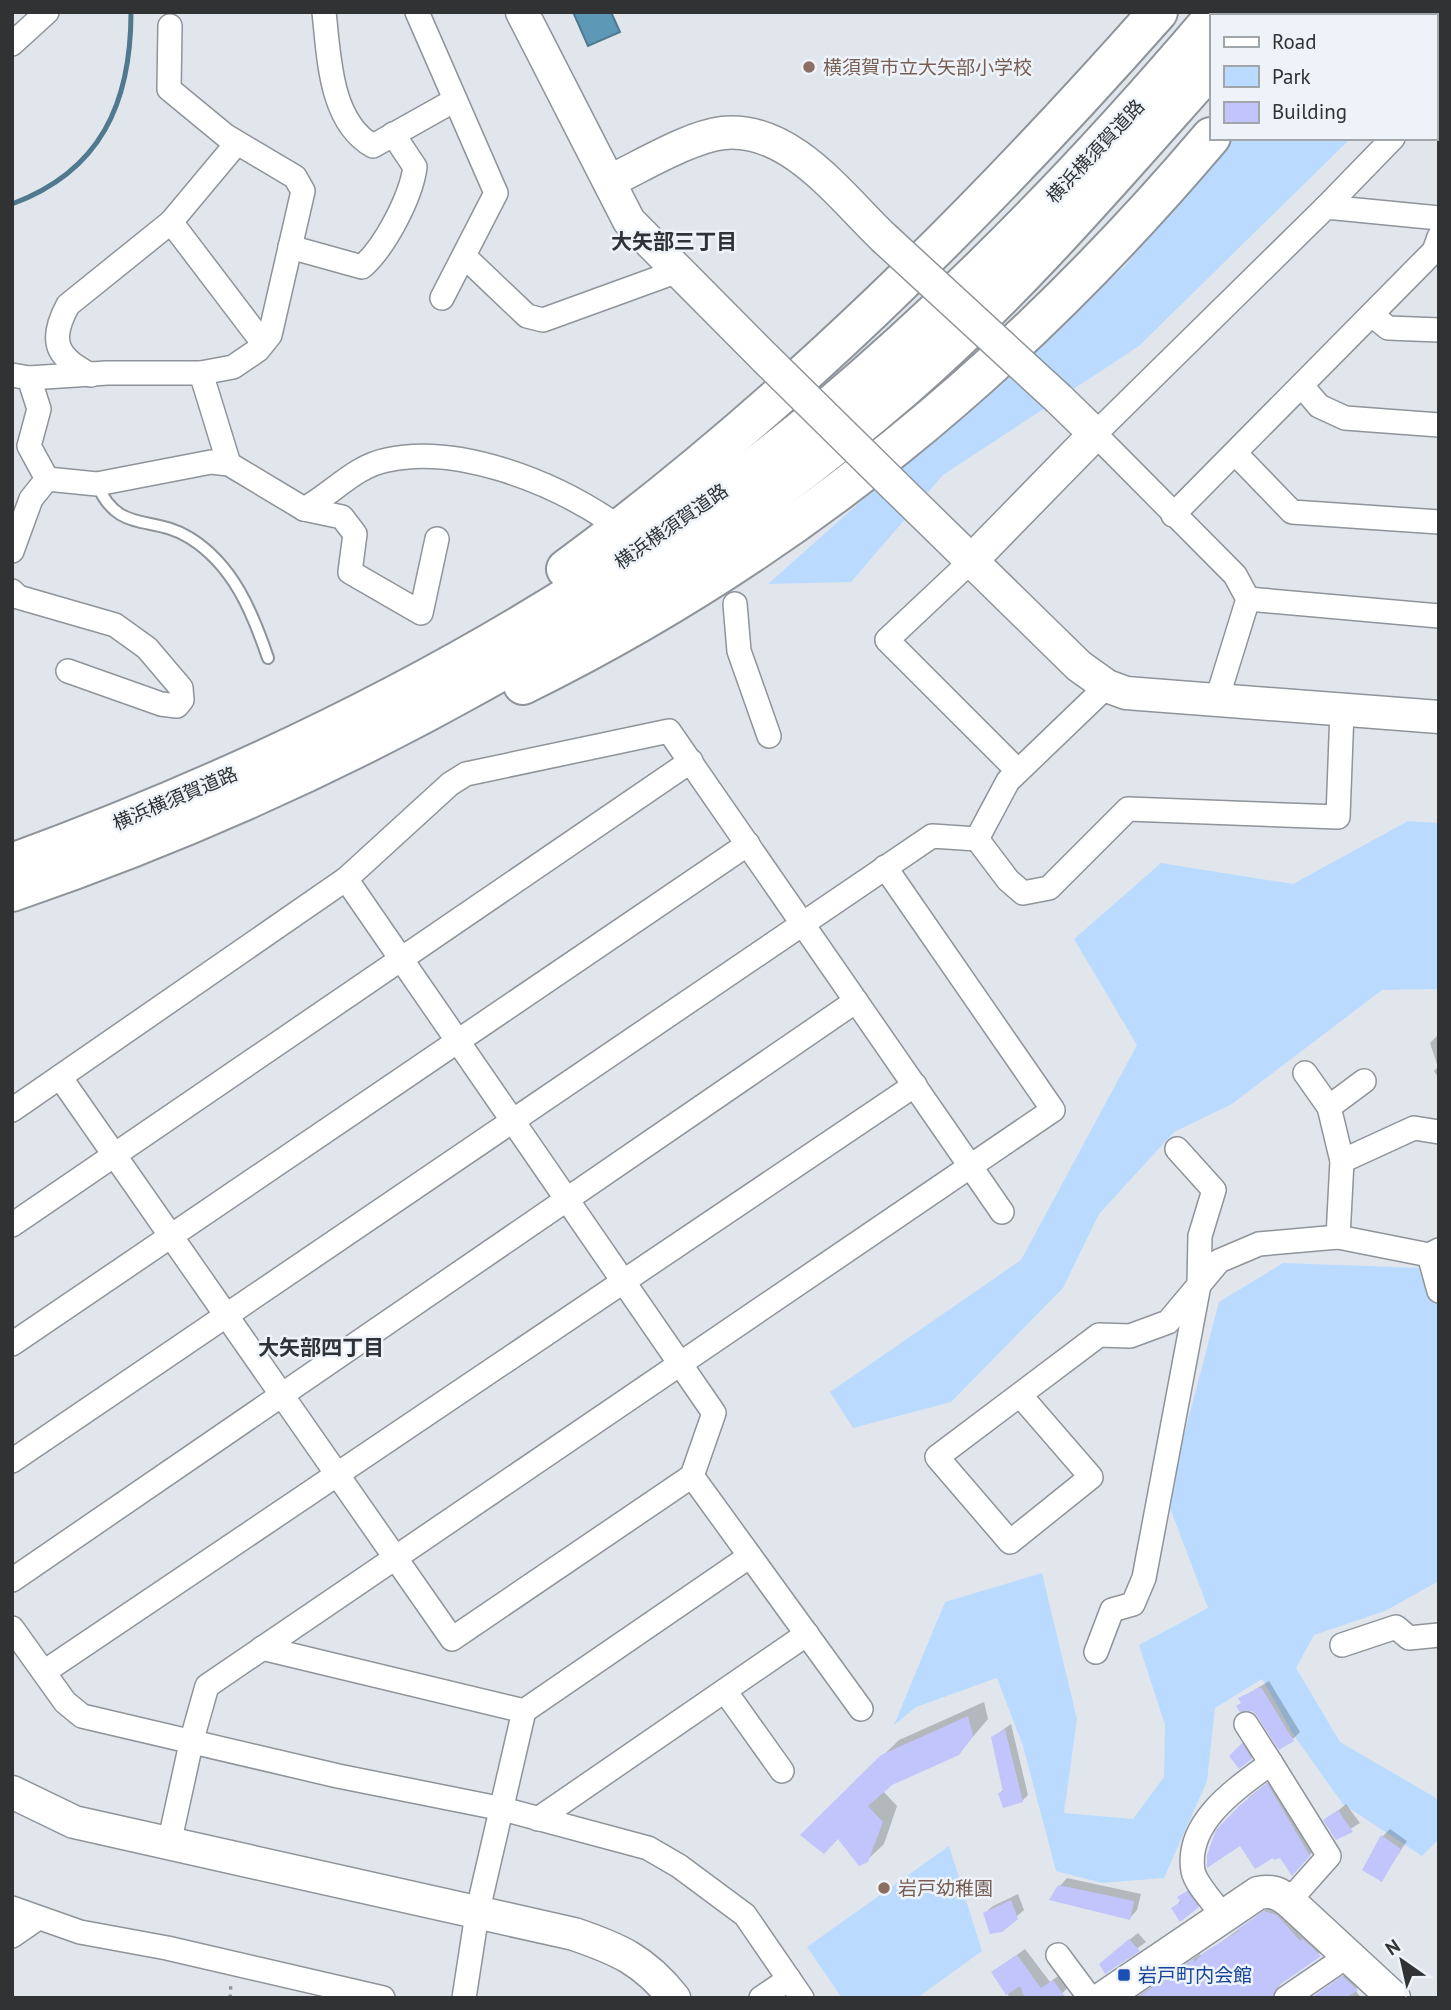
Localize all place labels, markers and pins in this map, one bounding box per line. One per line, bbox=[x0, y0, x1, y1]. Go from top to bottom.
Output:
place label: 横須賀市立大矢部小学校 bbox=[823, 55, 1032, 79]
marker: 横須賀市立大矢部小学校 bbox=[801, 59, 817, 75]
place label: 岩戸幼稚園 bbox=[898, 1876, 993, 1900]
marker: 岩戸幼稚園 bbox=[876, 1880, 892, 1896]
place label: 岩戸町内会館 bbox=[1138, 1963, 1252, 1987]
marker: 岩戸町内会館 bbox=[1116, 1967, 1132, 1983]

